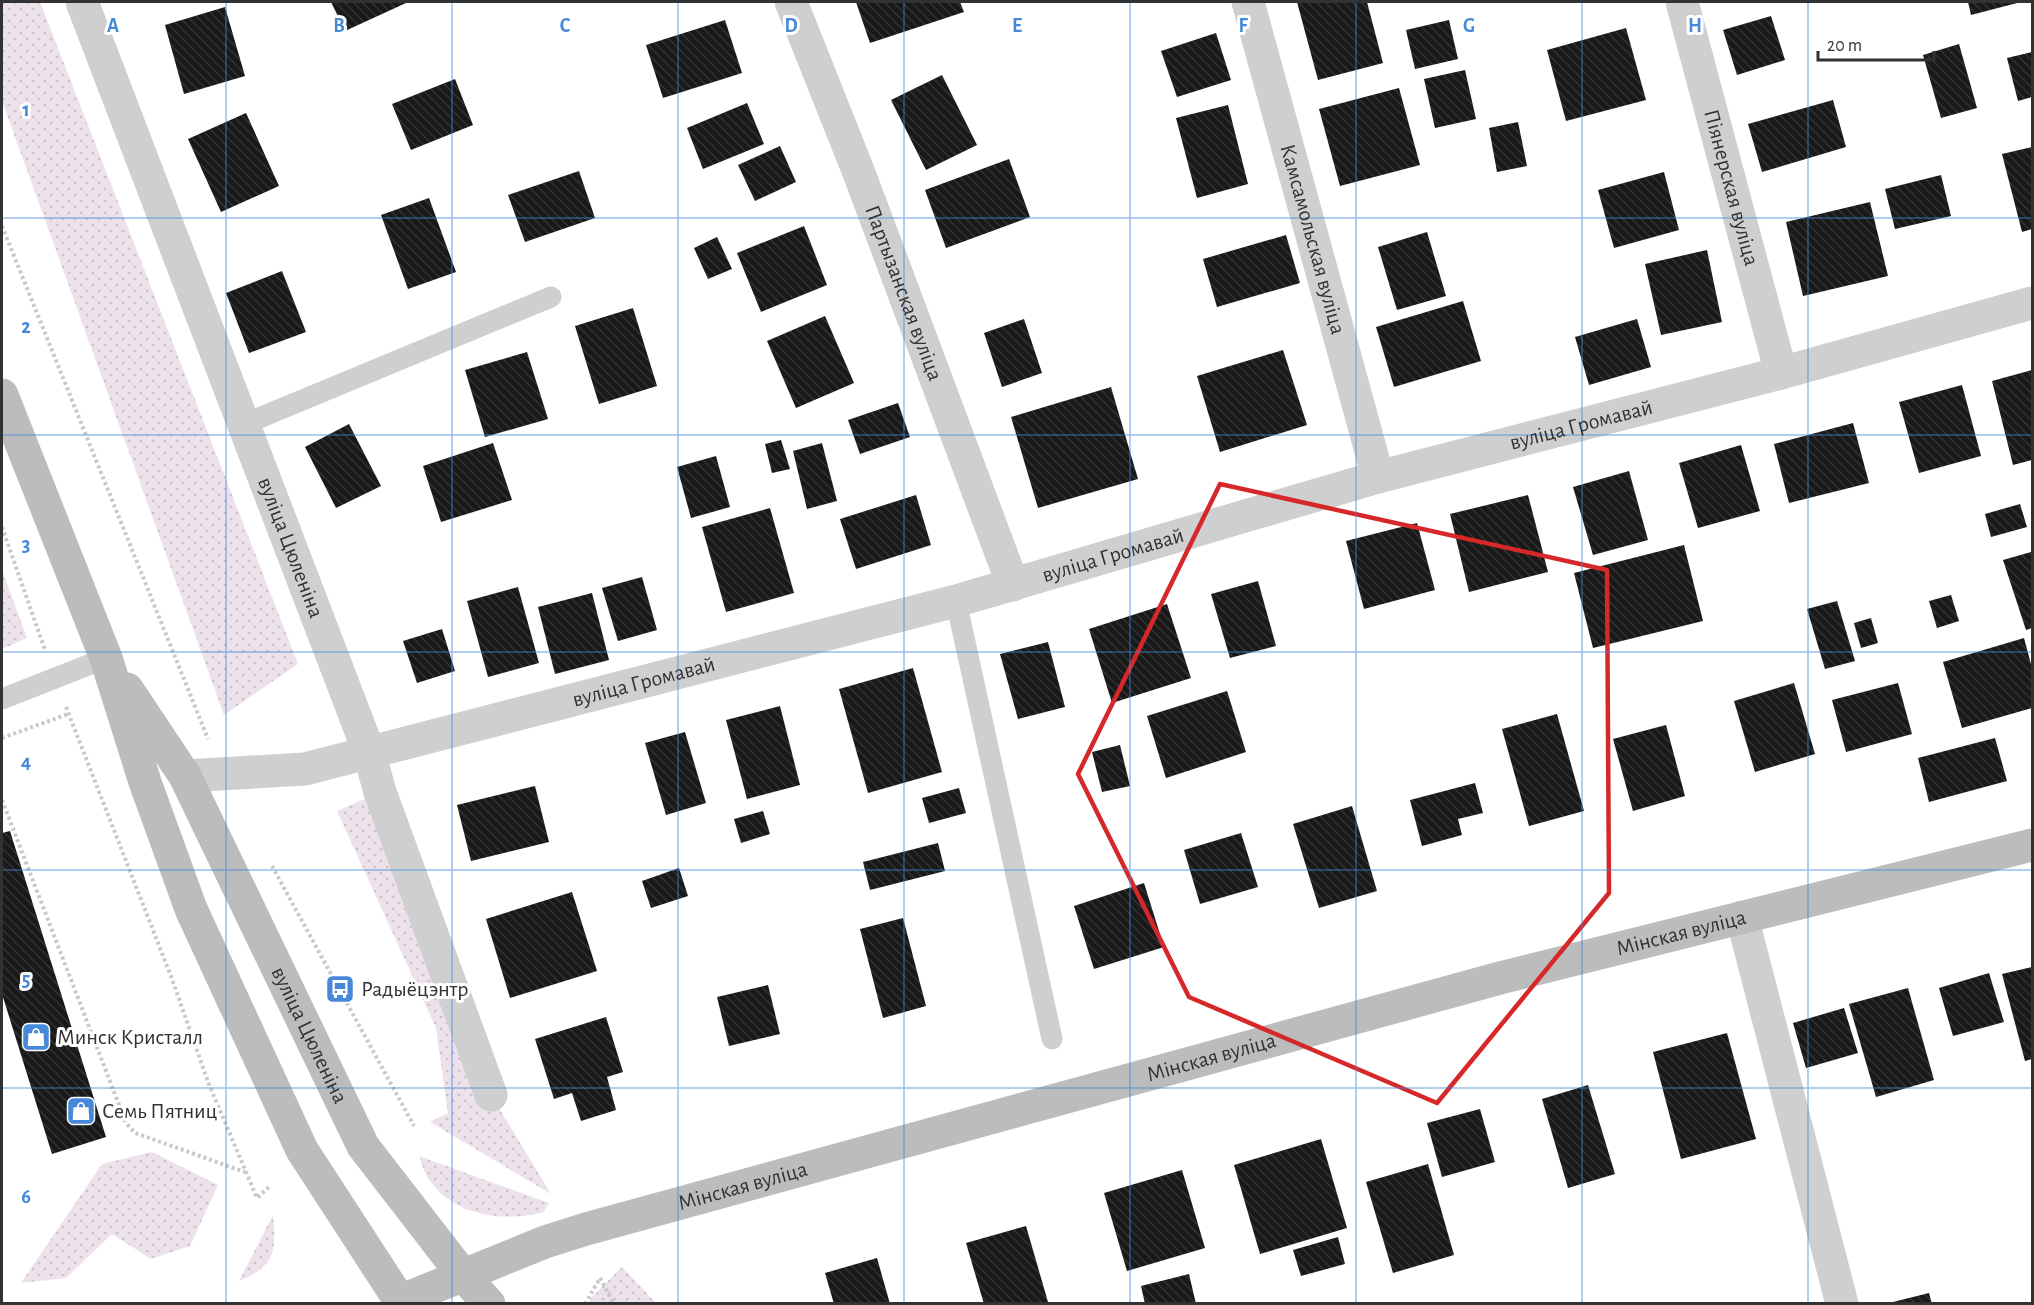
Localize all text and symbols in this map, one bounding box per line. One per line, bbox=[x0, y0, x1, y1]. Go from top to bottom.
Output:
text: A bbox=[107, 16, 119, 36]
text: B bbox=[333, 16, 345, 36]
text: C bbox=[560, 16, 571, 36]
text: D bbox=[784, 16, 798, 36]
text: E bbox=[1012, 16, 1022, 36]
text: F bbox=[1238, 16, 1248, 36]
text: G bbox=[1463, 16, 1475, 36]
text: H bbox=[1688, 16, 1702, 36]
scale bar bbox=[1818, 24, 1934, 62]
text: 20 m bbox=[1827, 37, 1862, 55]
text: 1 bbox=[22, 100, 30, 120]
street label: Піянерская вуліца bbox=[1700, 107, 1763, 268]
street label: Камсамольская вуліца bbox=[1276, 142, 1349, 337]
street label: Партызанская вуліца bbox=[861, 202, 947, 384]
text: 2 bbox=[21, 317, 31, 337]
street label: вуліца Громавай bbox=[1507, 396, 1655, 454]
street label: вуліца Цюленіна bbox=[254, 474, 328, 621]
street label: вуліца Громавай bbox=[1039, 524, 1186, 586]
text: 3 bbox=[22, 535, 30, 555]
street label: вуліца Громавай bbox=[570, 653, 717, 711]
text: 4 bbox=[21, 752, 31, 772]
street label: Мінская вуліца bbox=[1614, 906, 1748, 960]
street label: вуліца Цюленіна bbox=[268, 963, 352, 1107]
text: 5 bbox=[22, 970, 30, 990]
bus stop icon: Радыёцэнтр bbox=[324, 973, 356, 1005]
place label: Радыёцэнтр bbox=[361, 978, 469, 1000]
shop icon: Минск Кристалл bbox=[20, 1021, 52, 1053]
place label: Минск Кристалл bbox=[57, 1026, 203, 1048]
street label: Мінская вуліца bbox=[1144, 1029, 1278, 1086]
shop icon: Семь Пятниц bbox=[65, 1095, 97, 1127]
place label: Семь Пятниц bbox=[102, 1100, 218, 1122]
street label: Мінская вуліца bbox=[676, 1158, 810, 1214]
text: 6 bbox=[21, 1187, 31, 1207]

